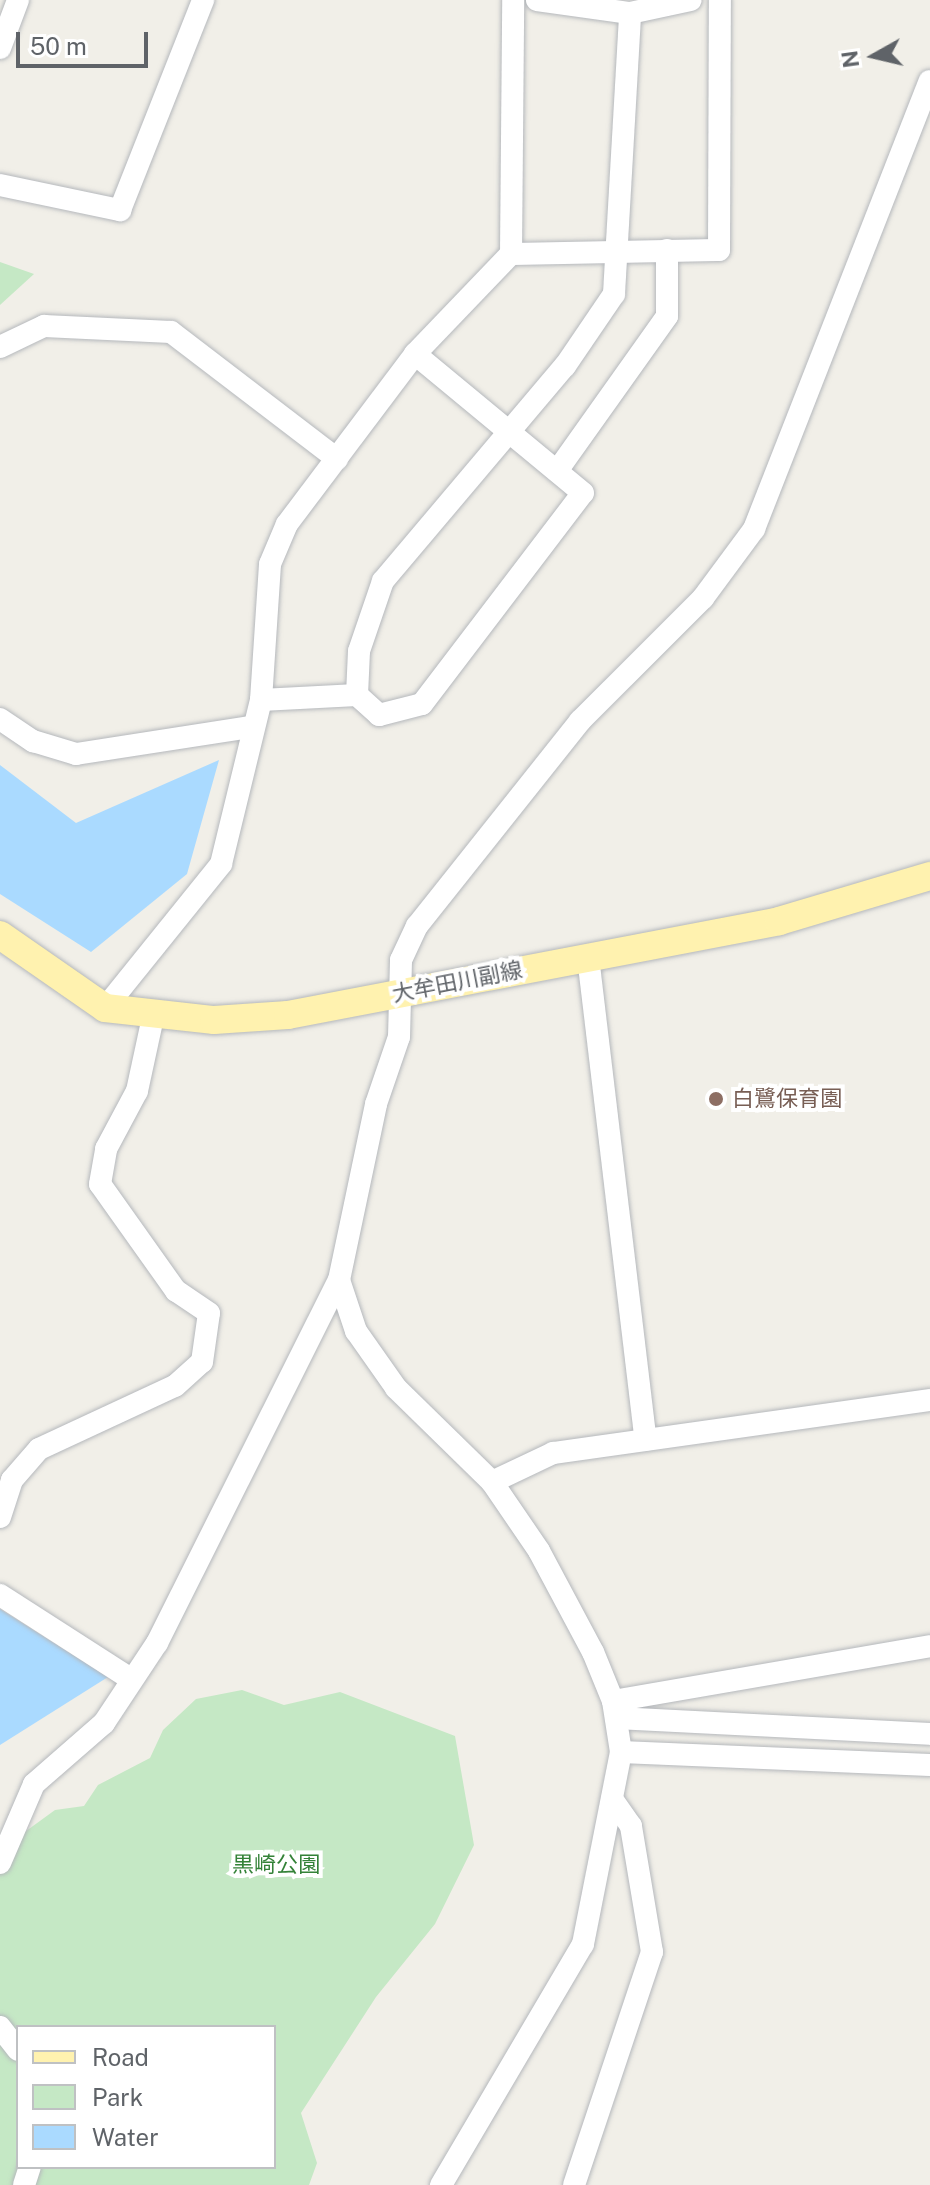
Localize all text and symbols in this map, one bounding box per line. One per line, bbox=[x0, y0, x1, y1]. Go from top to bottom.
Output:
scale bar bbox=[20, 16, 152, 66]
north arrow bbox=[834, 16, 914, 96]
text: 50 m bbox=[30, 32, 87, 60]
text: N bbox=[836, 49, 864, 70]
street label: 大牟田川副線 bbox=[390, 956, 524, 1008]
place label: 白鷺保育園 bbox=[732, 1086, 842, 1112]
marker: 白鷺保育園 bbox=[707, 1090, 725, 1108]
park label: 黒崎公園 bbox=[232, 1852, 320, 1878]
legend bbox=[16, 2025, 276, 2169]
text: Road bbox=[92, 2043, 149, 2071]
text: Park bbox=[92, 2083, 143, 2111]
text: Water bbox=[92, 2123, 159, 2151]

